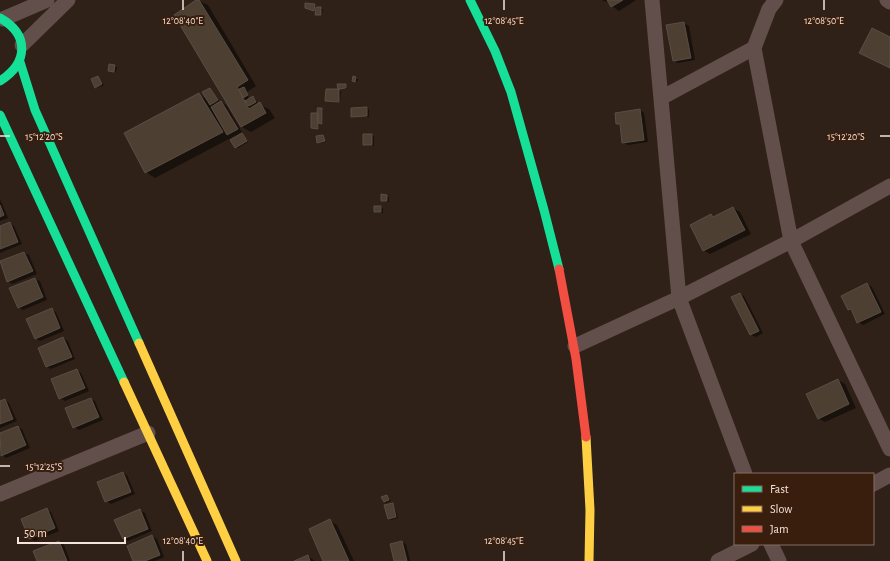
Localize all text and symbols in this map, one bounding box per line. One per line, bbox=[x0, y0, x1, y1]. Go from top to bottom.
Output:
text: 12°08'40"E bbox=[163, 16, 203, 26]
text: 12°08'45"E bbox=[484, 16, 524, 26]
text: 12°08'50"E bbox=[804, 16, 844, 26]
text: 15°12'20"S bbox=[25, 132, 63, 142]
text: 15°12'20"S bbox=[827, 132, 865, 142]
text: 15°12'25"S bbox=[26, 462, 63, 472]
legend bbox=[734, 473, 874, 545]
text: Fast bbox=[770, 483, 789, 495]
text: Slow bbox=[770, 503, 792, 515]
scale bar bbox=[18, 519, 125, 545]
text: Jam bbox=[770, 523, 789, 535]
text: 50 m bbox=[24, 527, 47, 539]
text: 12°08'40"E bbox=[163, 536, 203, 546]
text: 12°08'45"E bbox=[484, 536, 524, 546]

